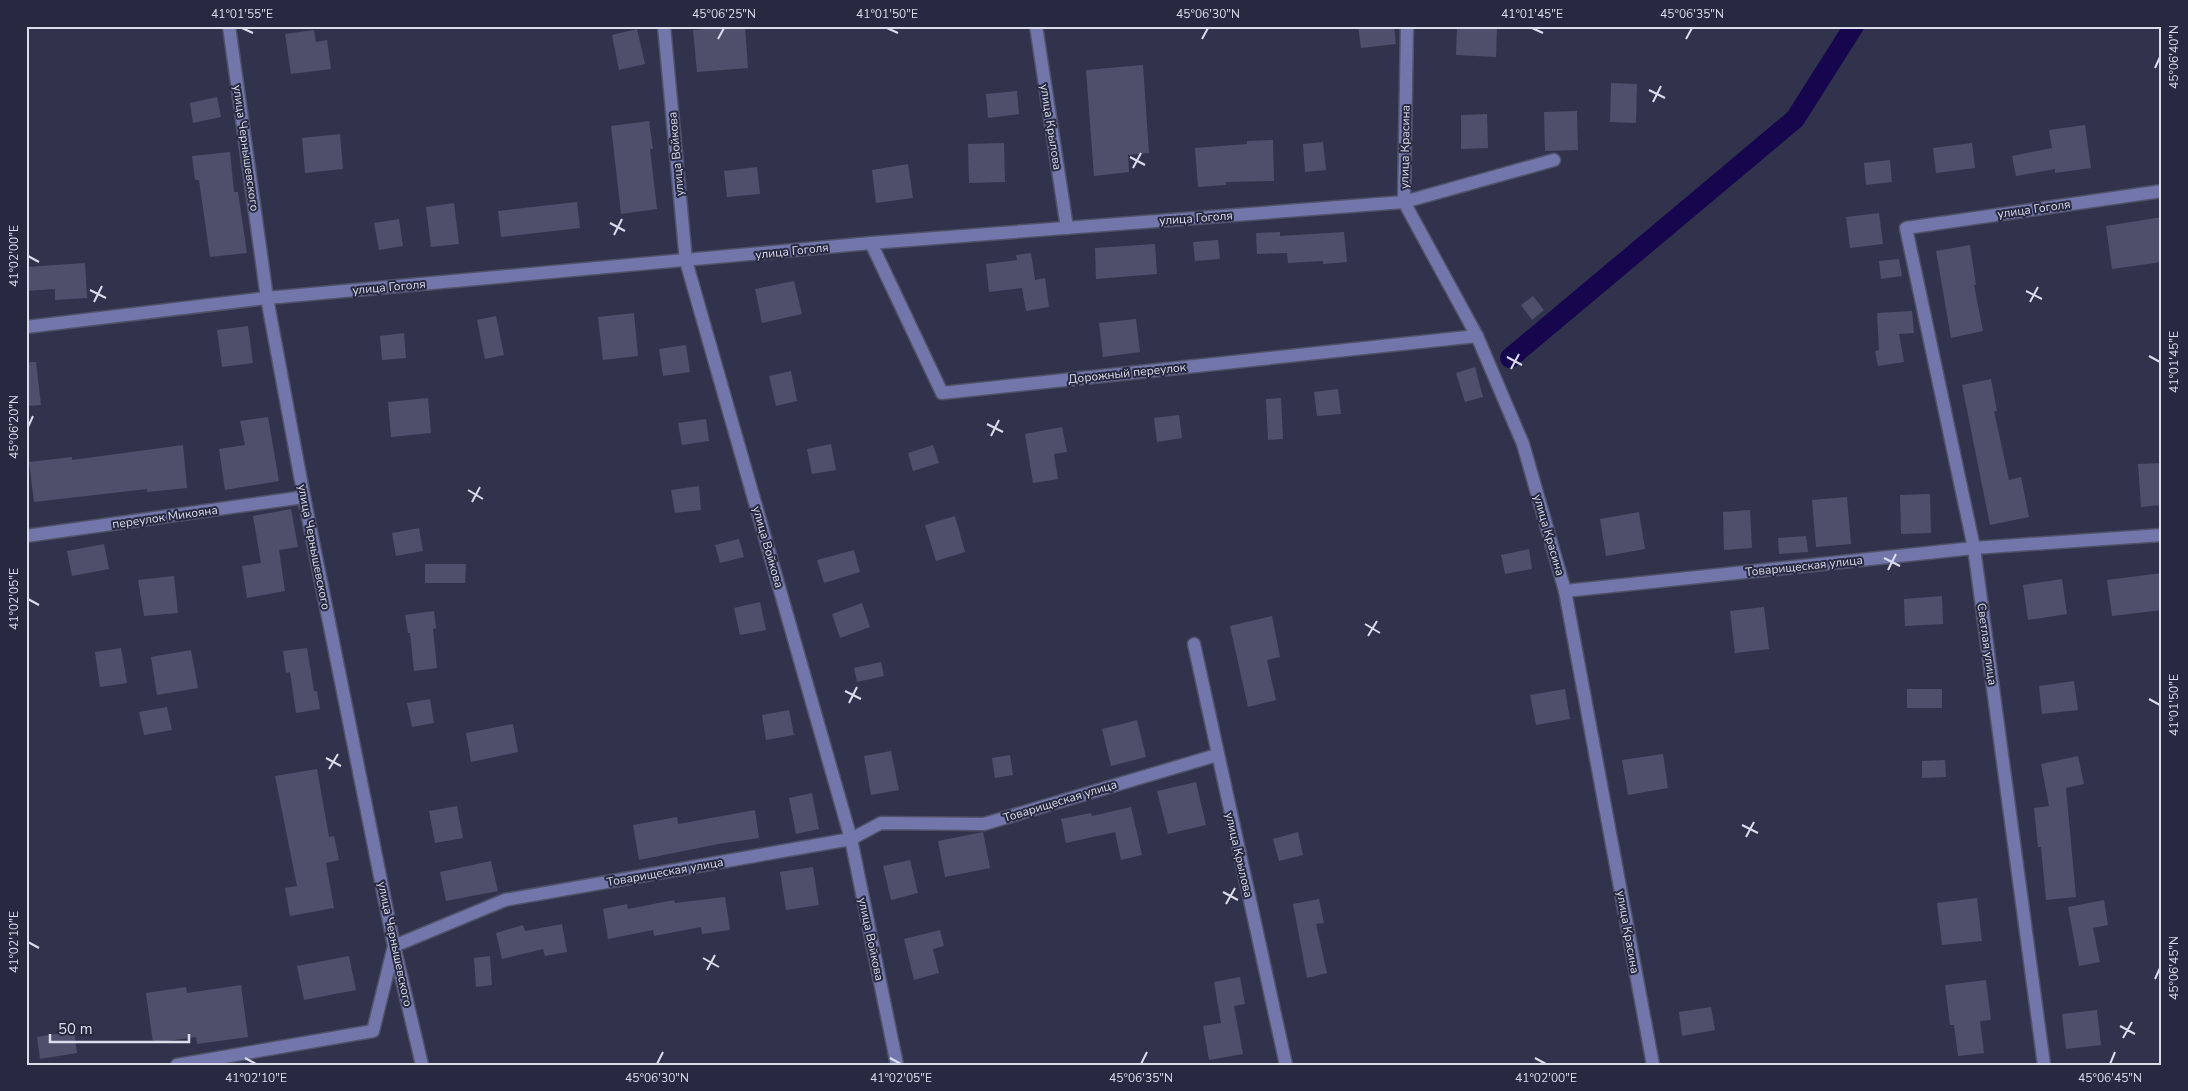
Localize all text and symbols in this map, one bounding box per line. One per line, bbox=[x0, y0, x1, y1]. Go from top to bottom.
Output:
text: 41°01'55"E bbox=[211, 6, 273, 22]
text: 45°06'25"N bbox=[692, 6, 756, 22]
text: 41°01'50"E bbox=[856, 6, 918, 22]
text: 45°06'30"N bbox=[1176, 6, 1240, 22]
text: 41°01'45"E bbox=[1501, 6, 1563, 22]
text: 45°06'35"N bbox=[1660, 6, 1724, 22]
text: 45°06'40"N bbox=[2166, 25, 2182, 89]
street label: улица Крылова bbox=[1036, 83, 1066, 171]
street label: улица Чернышевского bbox=[229, 84, 263, 212]
street label: улица Красина bbox=[1396, 105, 1414, 189]
street label: улица Войкова bbox=[664, 111, 688, 197]
street label: улица Гоголя bbox=[1996, 196, 2072, 222]
street label: улица Гоголя bbox=[1159, 207, 1233, 229]
text: 41°02'00"E bbox=[6, 225, 22, 287]
street label: улица Гоголя bbox=[755, 239, 829, 263]
street label: улица Гоголя bbox=[352, 276, 426, 298]
text: 41°01'45"E bbox=[2166, 331, 2182, 393]
street label: Дорожный переулок bbox=[1067, 359, 1187, 387]
text: 45°06'20"N bbox=[6, 395, 22, 459]
street label: улица Чернышевского bbox=[294, 483, 334, 611]
street label: улица Красина bbox=[1530, 492, 1568, 578]
street label: переулок Микояна bbox=[111, 502, 219, 532]
street label: улица Войкова bbox=[749, 504, 787, 590]
street label: Товарищеская улица bbox=[1744, 552, 1864, 580]
text: 41°02'05"E bbox=[6, 568, 22, 630]
street label: Светлая улица bbox=[1973, 602, 2001, 686]
text: 41°01'50"E bbox=[2166, 674, 2182, 736]
street label: Товарищеская улица bbox=[1001, 776, 1119, 826]
street label: улица Крылова bbox=[1221, 811, 1257, 899]
street label: Товарищеская улица bbox=[605, 854, 725, 890]
street label: улица Чернышевского bbox=[374, 880, 416, 1008]
street label: улица Красина bbox=[1613, 889, 1643, 975]
street label: улица Войкова bbox=[854, 896, 888, 982]
text: 41°02'10"E bbox=[6, 911, 22, 973]
text: 45°06'45"N bbox=[2166, 936, 2182, 1000]
scale bar bbox=[50, 1011, 189, 1043]
text: 50 m bbox=[58, 1019, 93, 1039]
text: 41°02'10"E bbox=[225, 1070, 287, 1086]
text: 45°06'30"N bbox=[625, 1070, 689, 1086]
text: 41°02'05"E bbox=[870, 1070, 932, 1086]
text: 45°06'35"N bbox=[1109, 1070, 1173, 1086]
text: 41°02'00"E bbox=[1515, 1070, 1577, 1086]
text: 45°06'45"N bbox=[2078, 1070, 2142, 1086]

